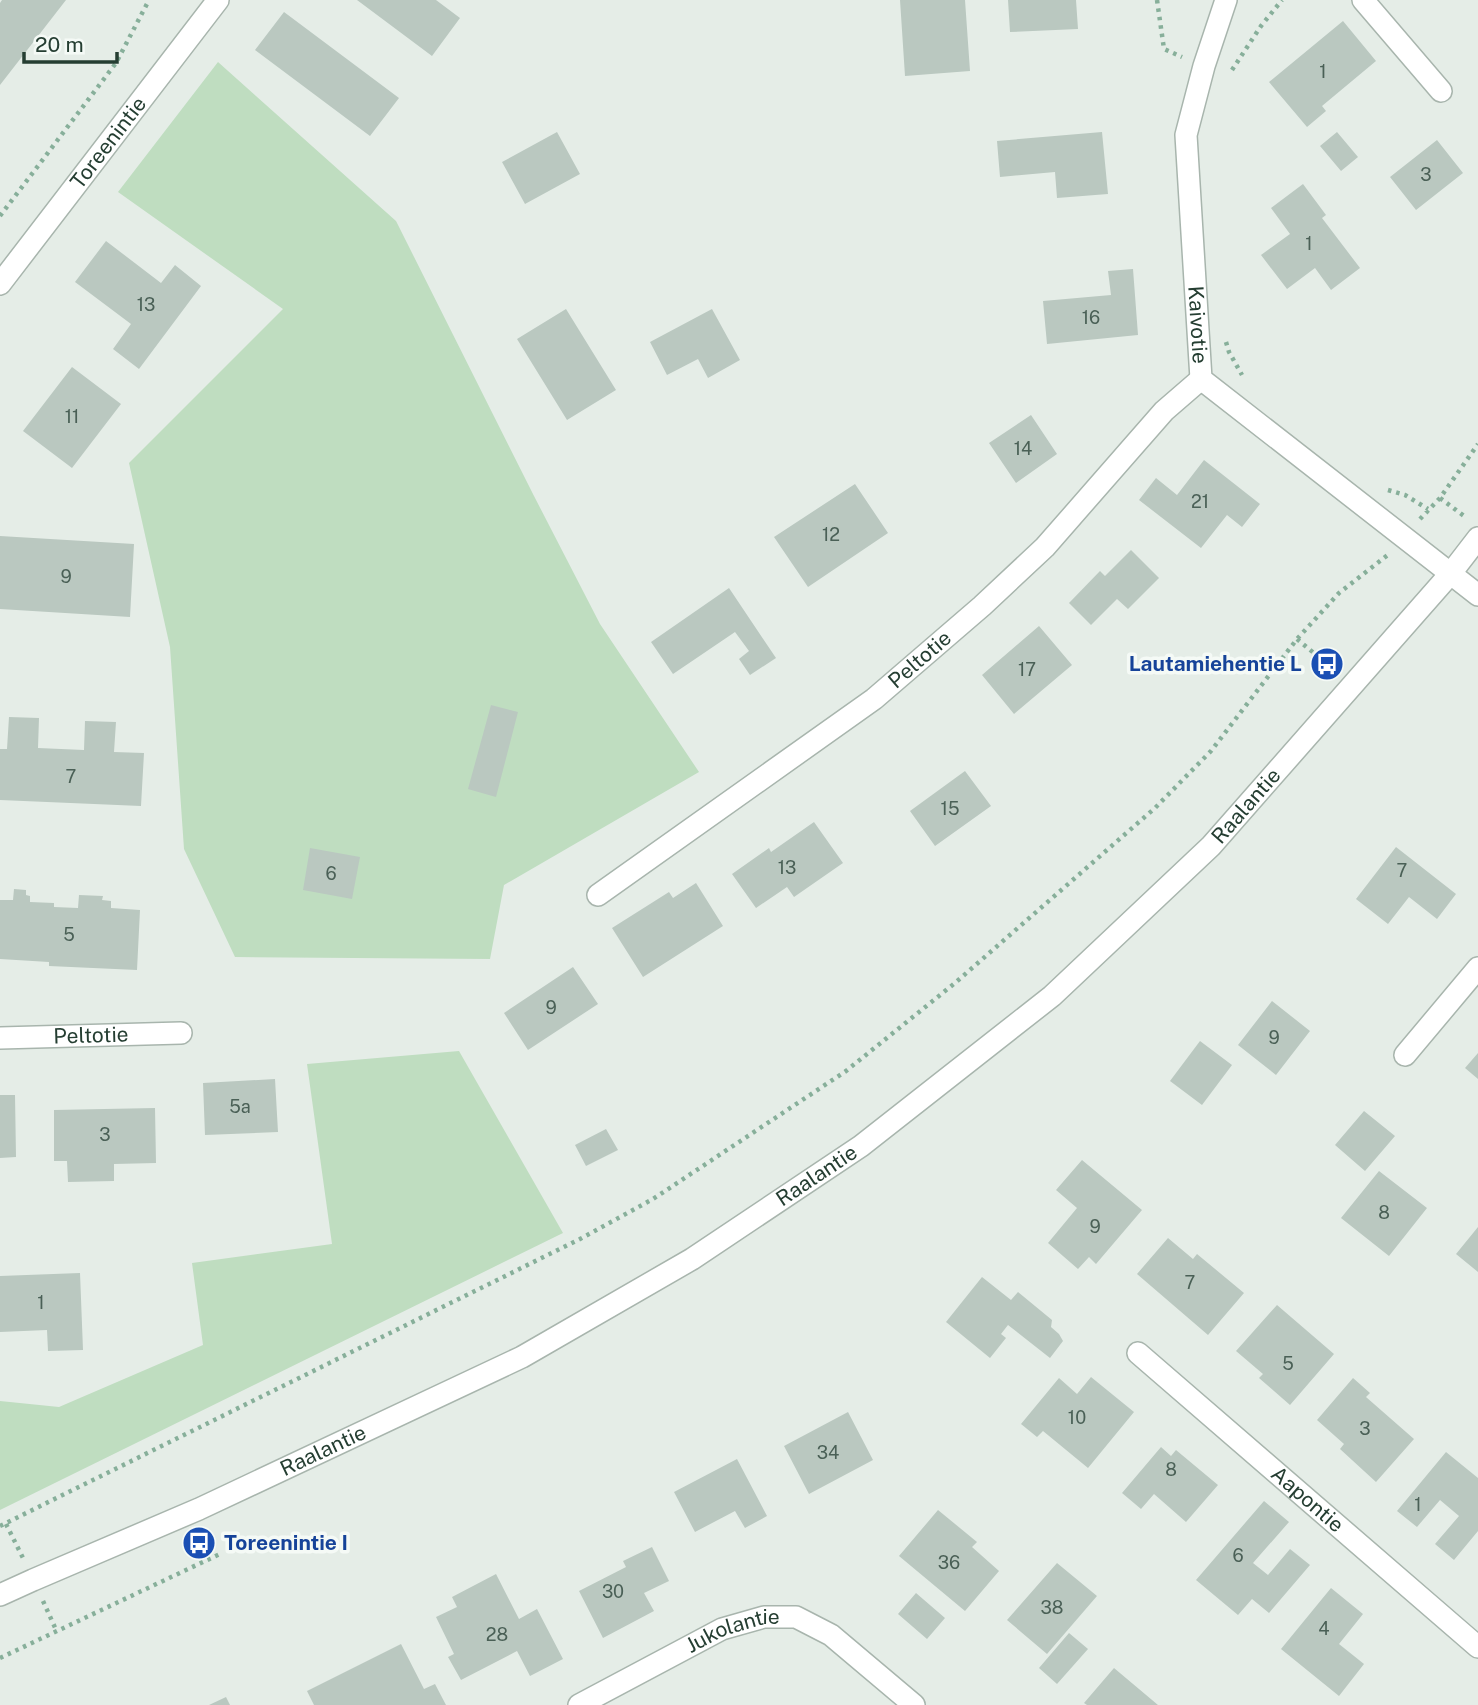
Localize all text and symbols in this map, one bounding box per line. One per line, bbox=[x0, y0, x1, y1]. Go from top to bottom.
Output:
scale bar bbox=[24, 21, 117, 65]
text: 20 m bbox=[35, 32, 84, 57]
house number: 1 bbox=[1319, 61, 1327, 82]
street label: Toreenintie bbox=[65, 92, 151, 193]
house number: 3 bbox=[1420, 164, 1432, 185]
house number: 1 bbox=[1305, 233, 1313, 254]
street label: Kaivotie bbox=[1183, 285, 1213, 364]
house number: 13 bbox=[137, 294, 155, 315]
house number: 16 bbox=[1082, 307, 1100, 328]
house number: 11 bbox=[65, 406, 79, 427]
house number: 14 bbox=[1014, 438, 1032, 459]
house number: 21 bbox=[1191, 491, 1209, 512]
house number: 12 bbox=[822, 524, 840, 545]
house number: 9 bbox=[60, 566, 72, 587]
street label: Peltotie bbox=[883, 625, 956, 693]
bus stop icon: Lautamiehentie L bbox=[1308, 645, 1346, 683]
place label: Lautamiehentie L bbox=[1129, 651, 1302, 676]
house number: 17 bbox=[1018, 659, 1036, 680]
street label: Raalantie bbox=[1206, 763, 1286, 848]
house number: 7 bbox=[66, 766, 76, 787]
house number: 15 bbox=[941, 798, 959, 819]
house number: 13 bbox=[778, 857, 796, 878]
house number: 7 bbox=[1397, 860, 1407, 881]
house number: 6 bbox=[325, 863, 337, 884]
house number: 5 bbox=[63, 924, 75, 945]
house number: 9 bbox=[545, 997, 557, 1018]
street label: Peltotie bbox=[53, 1021, 129, 1049]
house number: 9 bbox=[1268, 1027, 1280, 1048]
house number: 5a bbox=[229, 1096, 251, 1117]
house number: 3 bbox=[99, 1124, 111, 1145]
street label: Raalantie bbox=[771, 1139, 862, 1211]
house number: 8 bbox=[1378, 1202, 1390, 1223]
house number: 9 bbox=[1089, 1216, 1101, 1237]
house number: 7 bbox=[1185, 1272, 1195, 1293]
house number: 1 bbox=[37, 1292, 45, 1313]
house number: 5 bbox=[1282, 1353, 1294, 1374]
house number: 10 bbox=[1068, 1407, 1086, 1428]
house number: 3 bbox=[1359, 1418, 1371, 1439]
street label: Raalantie bbox=[276, 1419, 370, 1481]
house number: 34 bbox=[817, 1442, 839, 1463]
house number: 8 bbox=[1165, 1459, 1177, 1480]
street label: Aapontie bbox=[1266, 1461, 1349, 1537]
house number: 1 bbox=[1414, 1494, 1422, 1515]
bus stop icon: Toreenintie I bbox=[180, 1524, 218, 1562]
place label: Toreenintie I bbox=[224, 1530, 348, 1555]
house number: 6 bbox=[1232, 1545, 1244, 1566]
house number: 36 bbox=[938, 1552, 960, 1573]
house number: 30 bbox=[602, 1581, 624, 1602]
house number: 38 bbox=[1041, 1597, 1063, 1618]
street label: Jukolantie bbox=[681, 1604, 780, 1658]
house number: 4 bbox=[1318, 1618, 1330, 1639]
house number: 28 bbox=[486, 1624, 508, 1645]

